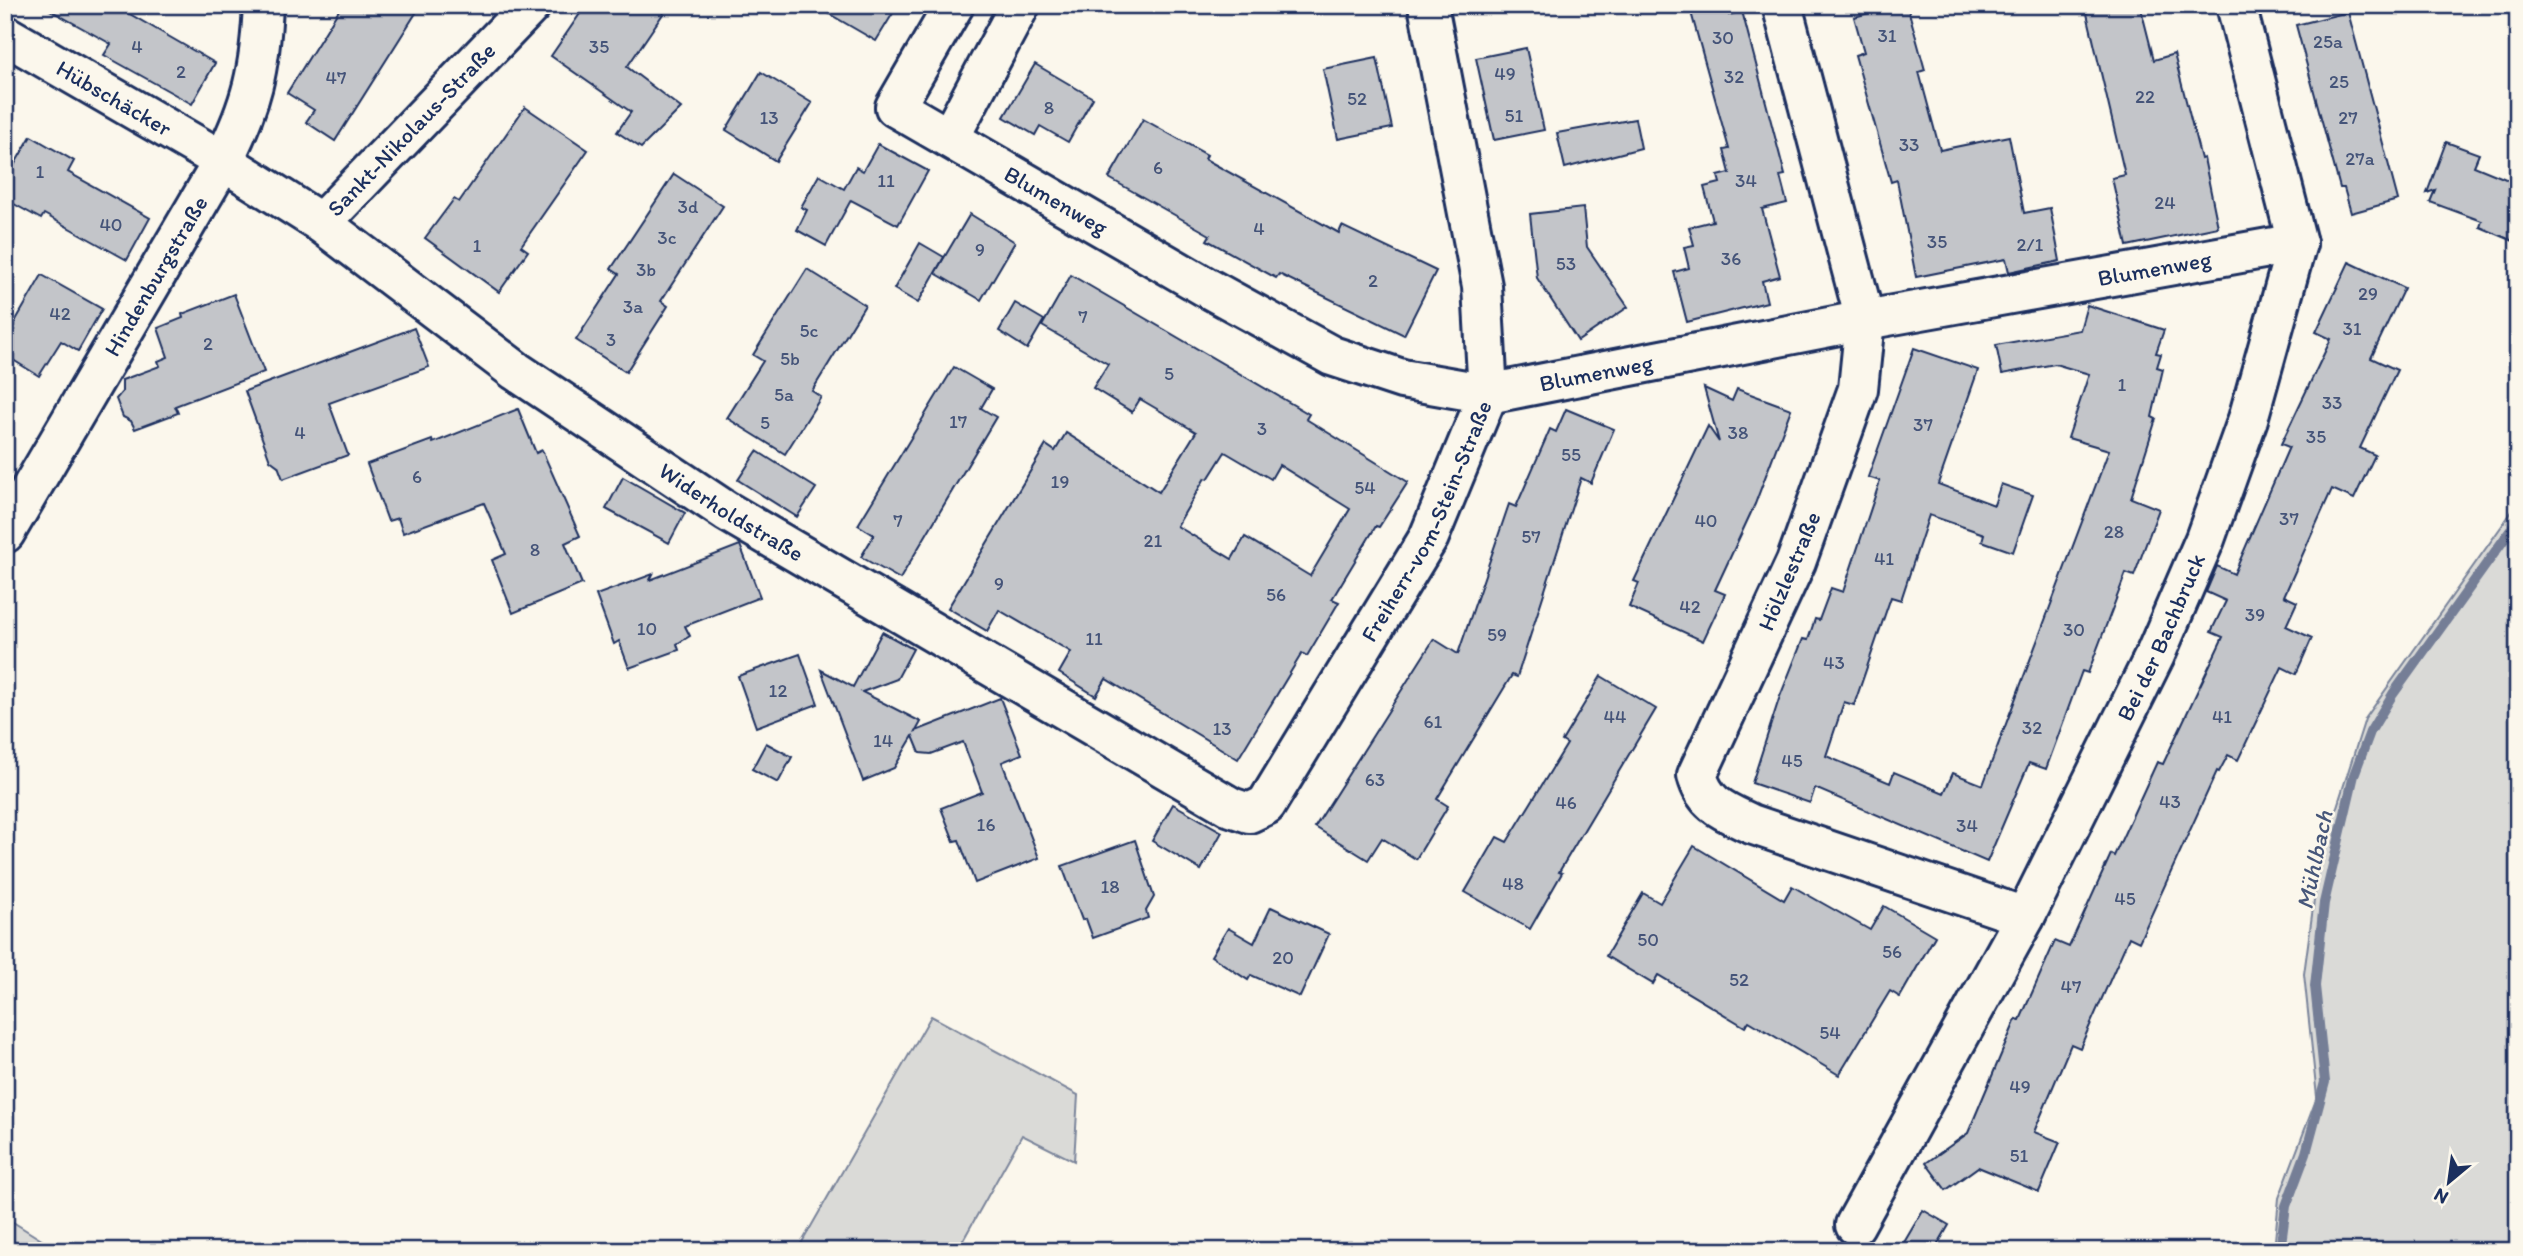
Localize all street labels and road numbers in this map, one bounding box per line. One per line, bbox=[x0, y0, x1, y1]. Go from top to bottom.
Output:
street label: Sankt-Nikolaus-Straße bbox=[321, 37, 501, 222]
street label: Hübschäcker bbox=[51, 54, 177, 142]
street label: Blumenweg bbox=[999, 159, 1113, 241]
street label: Hindenburgstraße bbox=[98, 191, 214, 361]
street label: Blumenweg bbox=[2095, 244, 2214, 292]
street label: Blumenweg bbox=[1537, 348, 1656, 398]
street label: Freiherr-vom-Stein-Straße bbox=[1355, 396, 1498, 647]
street label: Widerholdstraße bbox=[654, 456, 809, 567]
street label: Hölzlestraße bbox=[1751, 507, 1827, 635]
street label: Bei der Bachbruck bbox=[2111, 549, 2211, 725]

